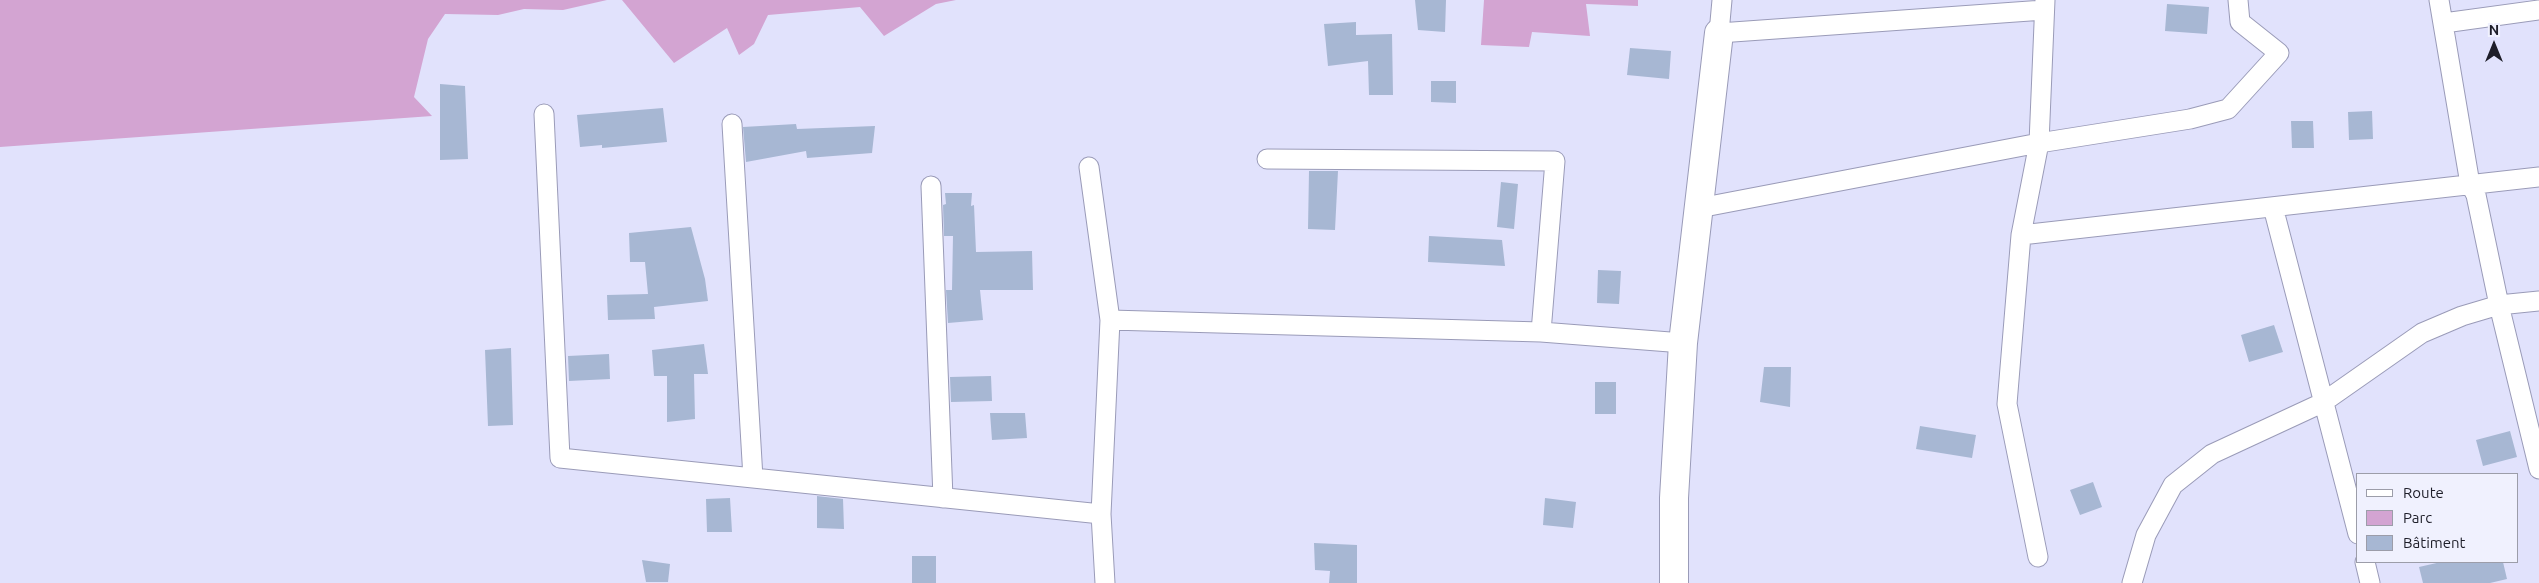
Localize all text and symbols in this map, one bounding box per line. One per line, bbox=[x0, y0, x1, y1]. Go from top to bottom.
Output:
north arrow bbox=[2469, 20, 2519, 70]
text: N bbox=[2489, 22, 2499, 38]
legend bbox=[2356, 473, 2519, 563]
text: Route bbox=[2403, 484, 2444, 501]
text: Parc bbox=[2403, 509, 2432, 526]
text: Bâtiment bbox=[2403, 534, 2465, 551]

